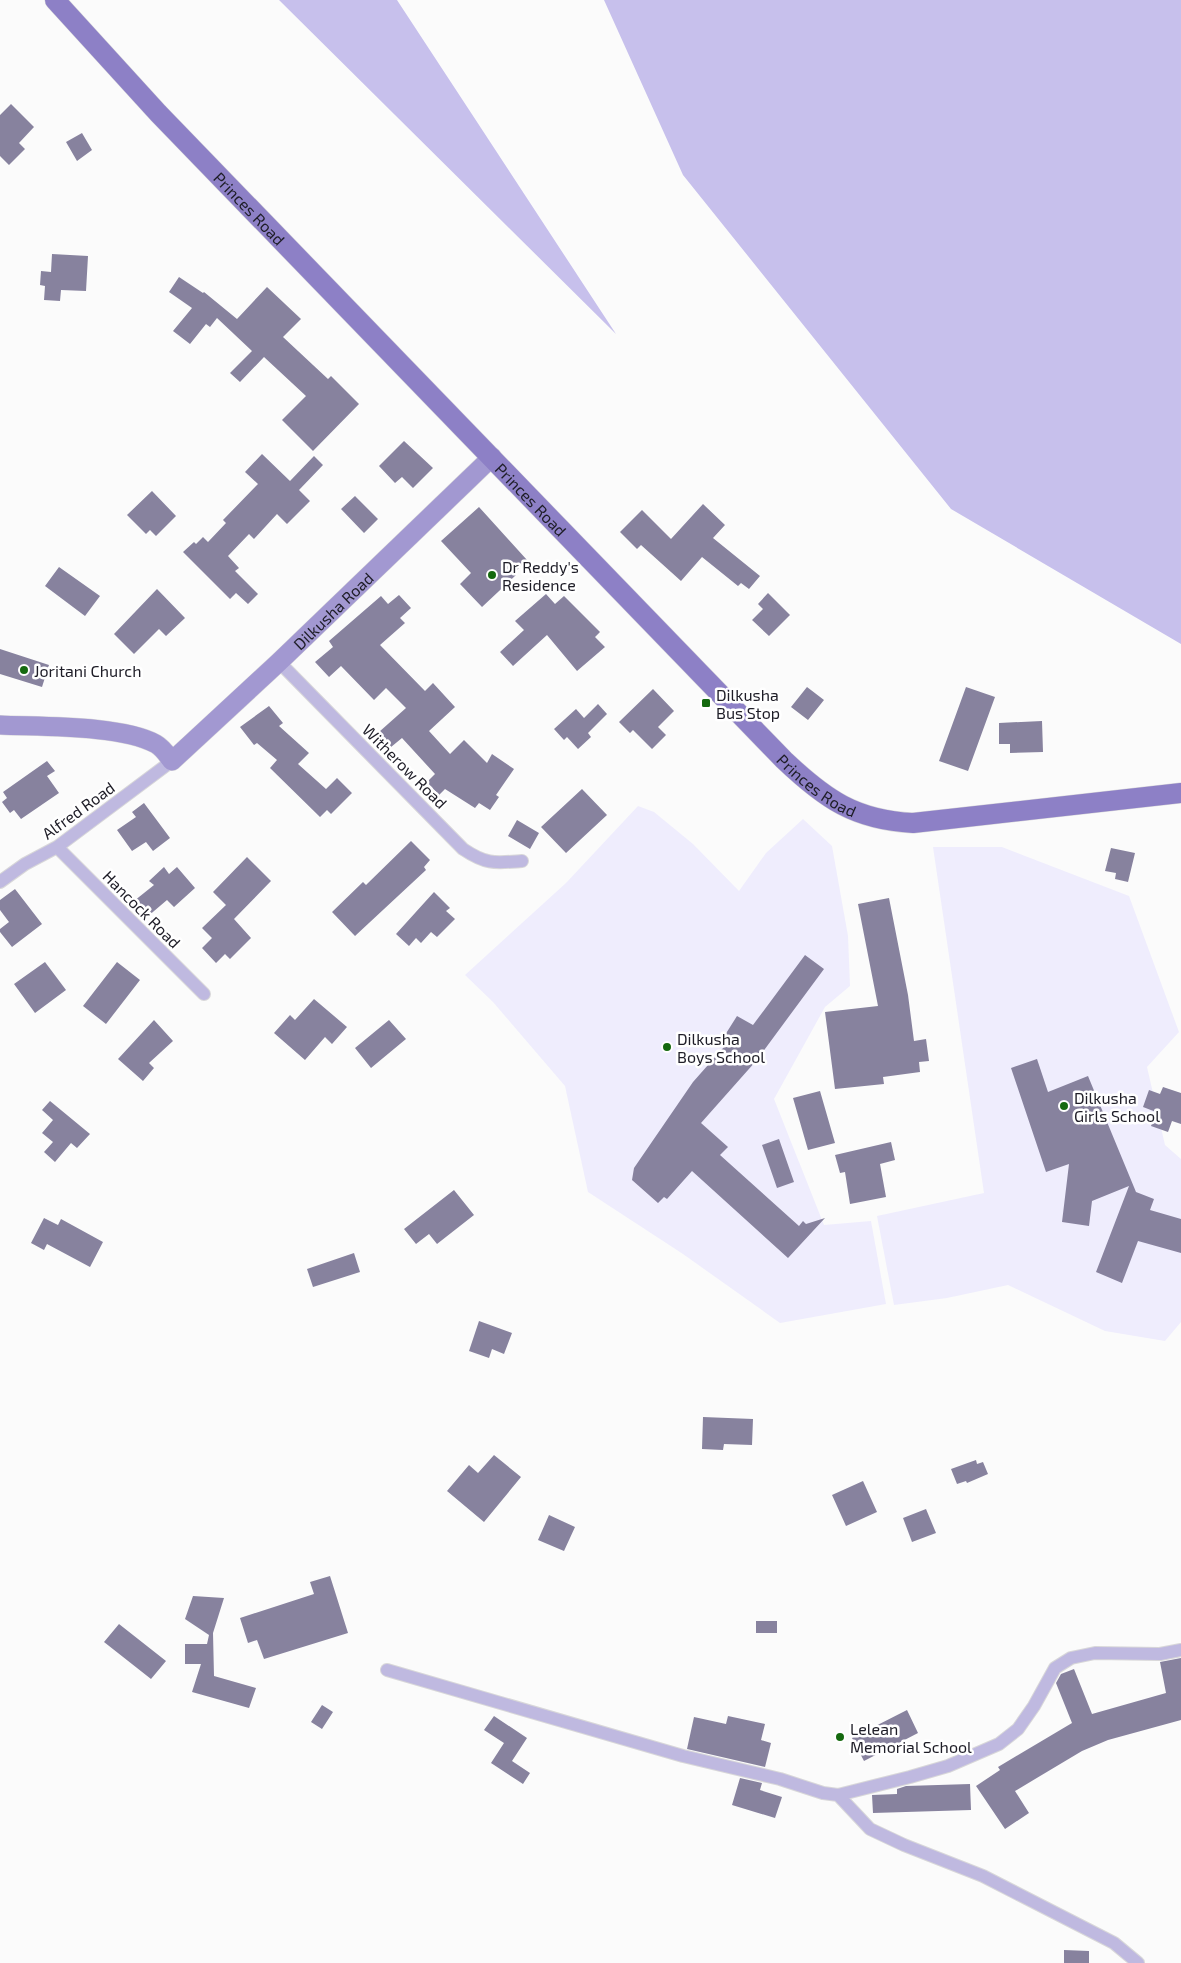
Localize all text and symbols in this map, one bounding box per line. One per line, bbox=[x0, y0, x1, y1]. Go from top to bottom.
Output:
street label: Princes Road bbox=[210, 168, 289, 248]
street label: Princes Road bbox=[492, 459, 571, 539]
place label: Dr Reddy's Residence bbox=[502, 557, 579, 594]
street label: Dilkusha Road bbox=[289, 568, 377, 653]
marker: Dr Reddy's Residence bbox=[486, 569, 498, 581]
place label: Joritani Church bbox=[34, 661, 142, 680]
marker: Joritani Church bbox=[18, 664, 30, 676]
place label: Dilkusha Bus Stop bbox=[716, 685, 780, 722]
marker: Dilkusha Bus Stop bbox=[700, 697, 712, 709]
street label: Witherow Road bbox=[359, 720, 451, 812]
street label: Princes Road bbox=[774, 750, 860, 820]
street label: Alfred Road bbox=[38, 777, 118, 843]
street label: Hancock Road bbox=[99, 866, 185, 952]
place label: Dilkusha Boys School bbox=[677, 1029, 765, 1066]
marker: Dilkusha Boys School bbox=[661, 1041, 673, 1053]
place label: Dilkusha Girls School bbox=[1074, 1088, 1160, 1125]
marker: Dilkusha Girls School bbox=[1058, 1100, 1070, 1112]
place label: Lelean Memorial School bbox=[850, 1719, 972, 1756]
marker: Lelean Memorial School bbox=[834, 1731, 846, 1743]

